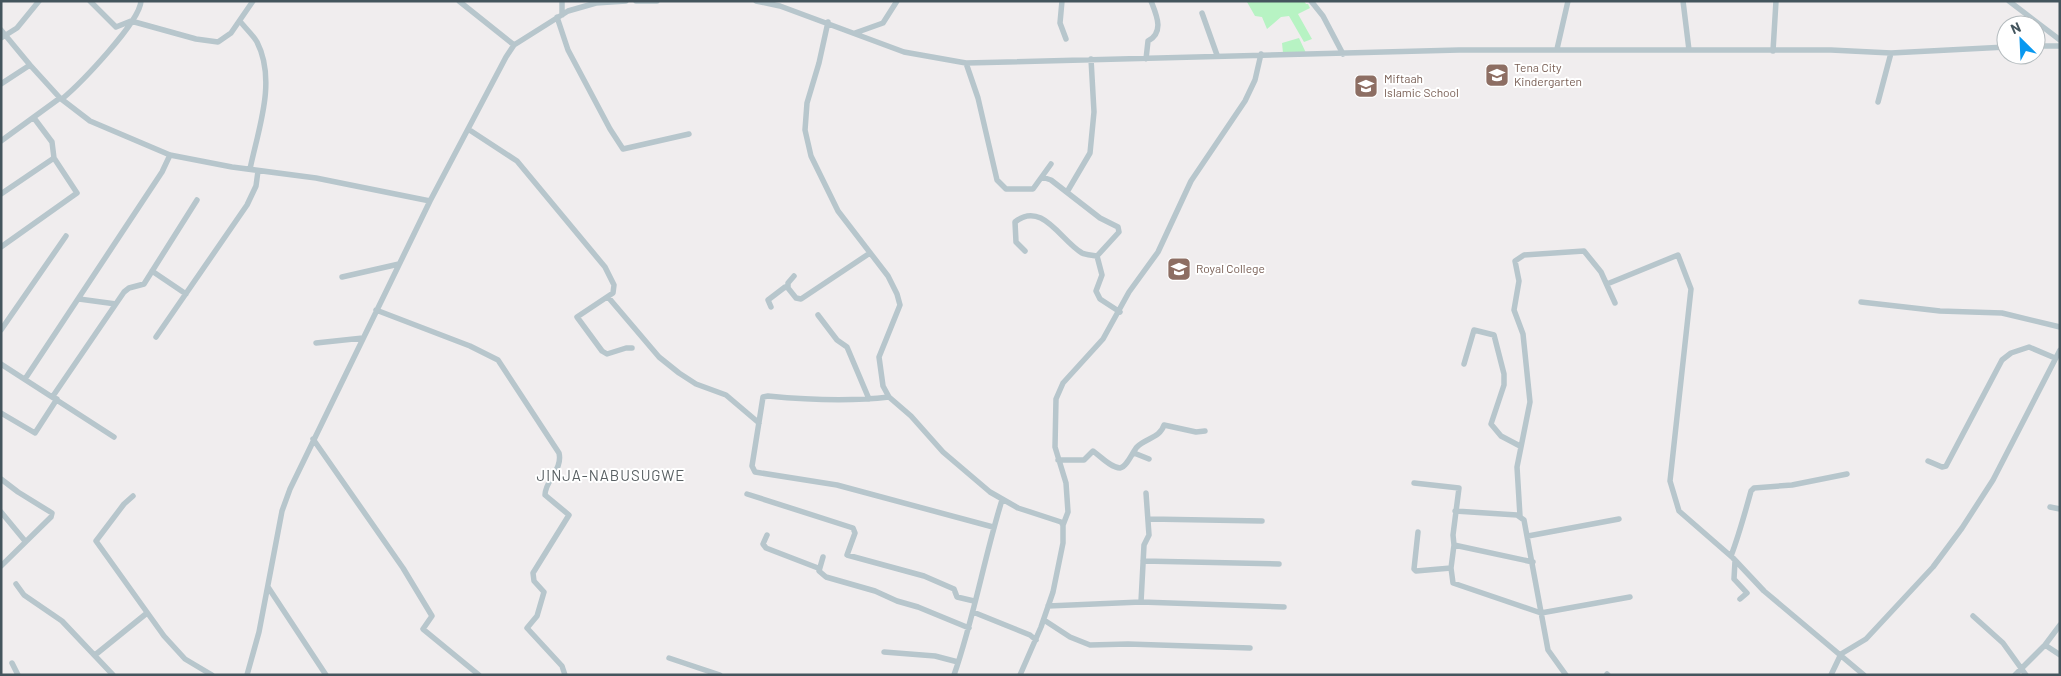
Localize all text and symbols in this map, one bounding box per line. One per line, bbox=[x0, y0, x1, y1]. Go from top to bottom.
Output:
north arrow bbox=[1996, 15, 2046, 65]
text: N bbox=[2008, 18, 2023, 37]
place label: Tena City Kindergarten bbox=[1514, 60, 1582, 88]
school or university icon: Tena City Kindergarten bbox=[1484, 62, 1510, 88]
place label: Miftaah Islamic School bbox=[1384, 71, 1459, 99]
school or university icon: Miftaah Islamic School bbox=[1353, 73, 1379, 99]
school or university icon: Royal College bbox=[1166, 256, 1192, 282]
place label: Royal College bbox=[1196, 261, 1265, 275]
district label: JINJA-NABUSUGWE bbox=[537, 466, 685, 484]

